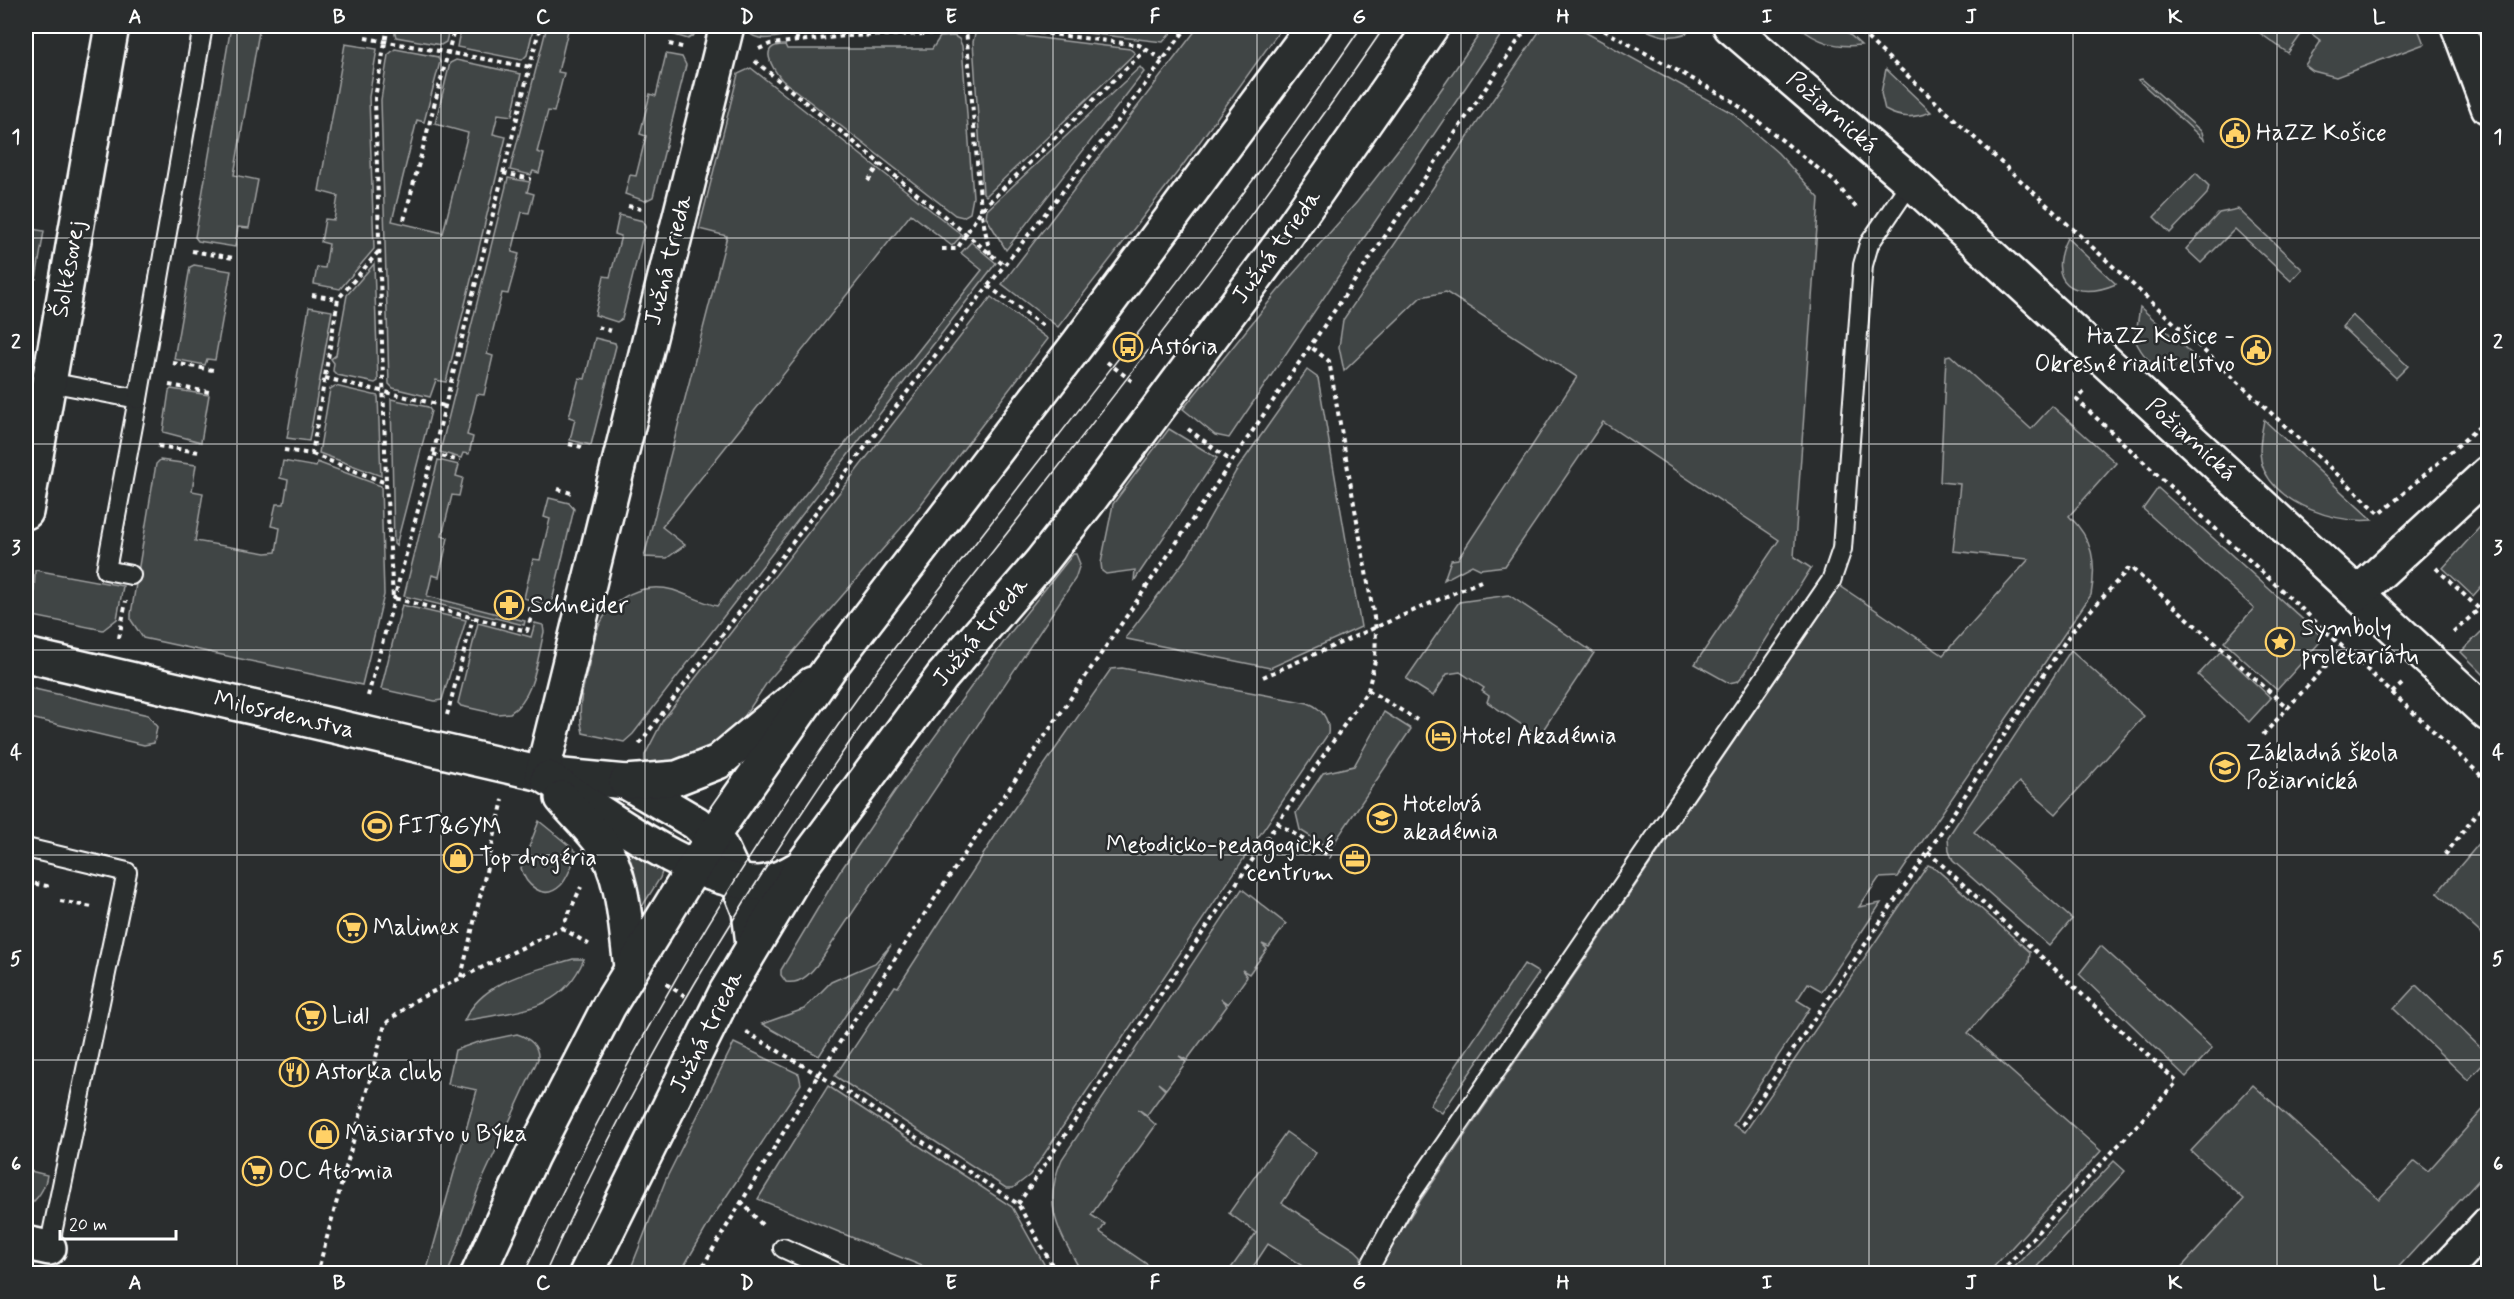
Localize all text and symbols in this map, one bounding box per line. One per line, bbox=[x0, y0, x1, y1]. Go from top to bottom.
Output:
text: A bbox=[128, 4, 142, 31]
text: B bbox=[333, 4, 346, 31]
text: C bbox=[536, 4, 551, 31]
text: D bbox=[740, 4, 754, 31]
text: E bbox=[945, 4, 957, 31]
text: F bbox=[1150, 4, 1161, 31]
text: G bbox=[1352, 4, 1366, 31]
text: H bbox=[1556, 4, 1570, 31]
text: I bbox=[1762, 4, 1772, 31]
text: J bbox=[1965, 4, 1977, 31]
text: K bbox=[2168, 4, 2183, 31]
text: L bbox=[2373, 4, 2386, 31]
street label: Požiarnická bbox=[1779, 65, 1885, 161]
public building icon: HaZZ Košice bbox=[2219, 117, 2251, 149]
place label: HaZZ Košice bbox=[2256, 118, 2387, 149]
text: 1 bbox=[12, 124, 20, 151]
text: 1 bbox=[2494, 124, 2502, 151]
street label: Južná trieda bbox=[1225, 183, 1329, 310]
street label: Južná trieda bbox=[638, 191, 700, 329]
street label: Šoltésovej bbox=[45, 218, 93, 320]
place label: HaZZ Košice - Okresné riaditeľstvo bbox=[2034, 321, 2235, 380]
text: 2 bbox=[11, 329, 21, 356]
text: 2 bbox=[2493, 329, 2503, 356]
bus stop icon: Astória bbox=[1112, 331, 1144, 363]
place label: Astória bbox=[1149, 332, 1218, 363]
public building icon: HaZZ Košice - Okresné riaditeľstvo bbox=[2240, 334, 2272, 366]
street label: Požiarnická bbox=[2139, 391, 2243, 489]
text: 3 bbox=[11, 535, 21, 562]
text: 3 bbox=[2493, 535, 2503, 562]
street label: Južná trieda bbox=[926, 570, 1036, 693]
pharmacy icon: Schneider bbox=[493, 589, 525, 621]
place label: Schneider bbox=[530, 590, 628, 621]
place label: Symboly proletariátu bbox=[2301, 613, 2419, 672]
place icon: Symboly proletariátu bbox=[2264, 626, 2296, 658]
street label: Milosrdenstva bbox=[211, 684, 357, 746]
hotel icon: Hotel Akadémia bbox=[1425, 720, 1457, 752]
place label: Hotel Akadémia bbox=[1462, 721, 1617, 752]
place label: Základná škola Požiarnická bbox=[2246, 738, 2398, 797]
text: 4 bbox=[10, 740, 22, 767]
text: 4 bbox=[2492, 740, 2504, 767]
school or university icon: Základná škola Požiarnická bbox=[2209, 751, 2241, 783]
place label: Hotelová akadémia bbox=[1403, 789, 1498, 848]
school or university icon: Hotelová akadémia bbox=[1366, 802, 1398, 834]
sports icon: FIT&GYM bbox=[361, 810, 393, 842]
place label: FIT&GYM bbox=[398, 811, 502, 842]
place label: Metodicko-pedagogické centrum bbox=[1106, 830, 1334, 889]
shop icon: Top drogéria bbox=[442, 842, 474, 874]
place label: Top drogéria bbox=[479, 843, 597, 874]
office icon: Metodicko-pedagogické centrum bbox=[1339, 843, 1371, 875]
supermarket icon: Malimex bbox=[336, 912, 368, 944]
place label: Malimex bbox=[373, 913, 459, 944]
text: 5 bbox=[10, 946, 22, 973]
text: 5 bbox=[2492, 946, 2504, 973]
street label: Južná trieda bbox=[663, 965, 751, 1099]
supermarket icon: Lidl bbox=[295, 1000, 327, 1032]
place label: Lidl bbox=[332, 1001, 369, 1032]
restaurant icon: Astorka club bbox=[278, 1056, 310, 1088]
place label: Astorka club bbox=[315, 1057, 442, 1088]
shop icon: Mäsiarstvo u Býka bbox=[308, 1118, 340, 1150]
place label: Mäsiarstvo u Býka bbox=[345, 1119, 527, 1150]
text: 6 bbox=[11, 1151, 21, 1178]
text: 6 bbox=[2493, 1151, 2503, 1178]
supermarket icon: OC Atomia bbox=[241, 1155, 273, 1187]
place label: OC Atomia bbox=[278, 1156, 393, 1187]
scale bar bbox=[60, 1203, 176, 1241]
text: 20 m bbox=[69, 1213, 107, 1237]
text: A bbox=[128, 1270, 142, 1297]
text: B bbox=[333, 1270, 346, 1297]
text: C bbox=[536, 1270, 551, 1297]
text: D bbox=[740, 1270, 754, 1297]
text: E bbox=[945, 1270, 957, 1297]
text: F bbox=[1150, 1270, 1161, 1297]
text: G bbox=[1352, 1270, 1366, 1297]
text: H bbox=[1556, 1270, 1570, 1297]
text: I bbox=[1762, 1270, 1772, 1297]
text: J bbox=[1965, 1270, 1977, 1297]
text: K bbox=[2168, 1270, 2183, 1297]
text: L bbox=[2373, 1270, 2386, 1297]

